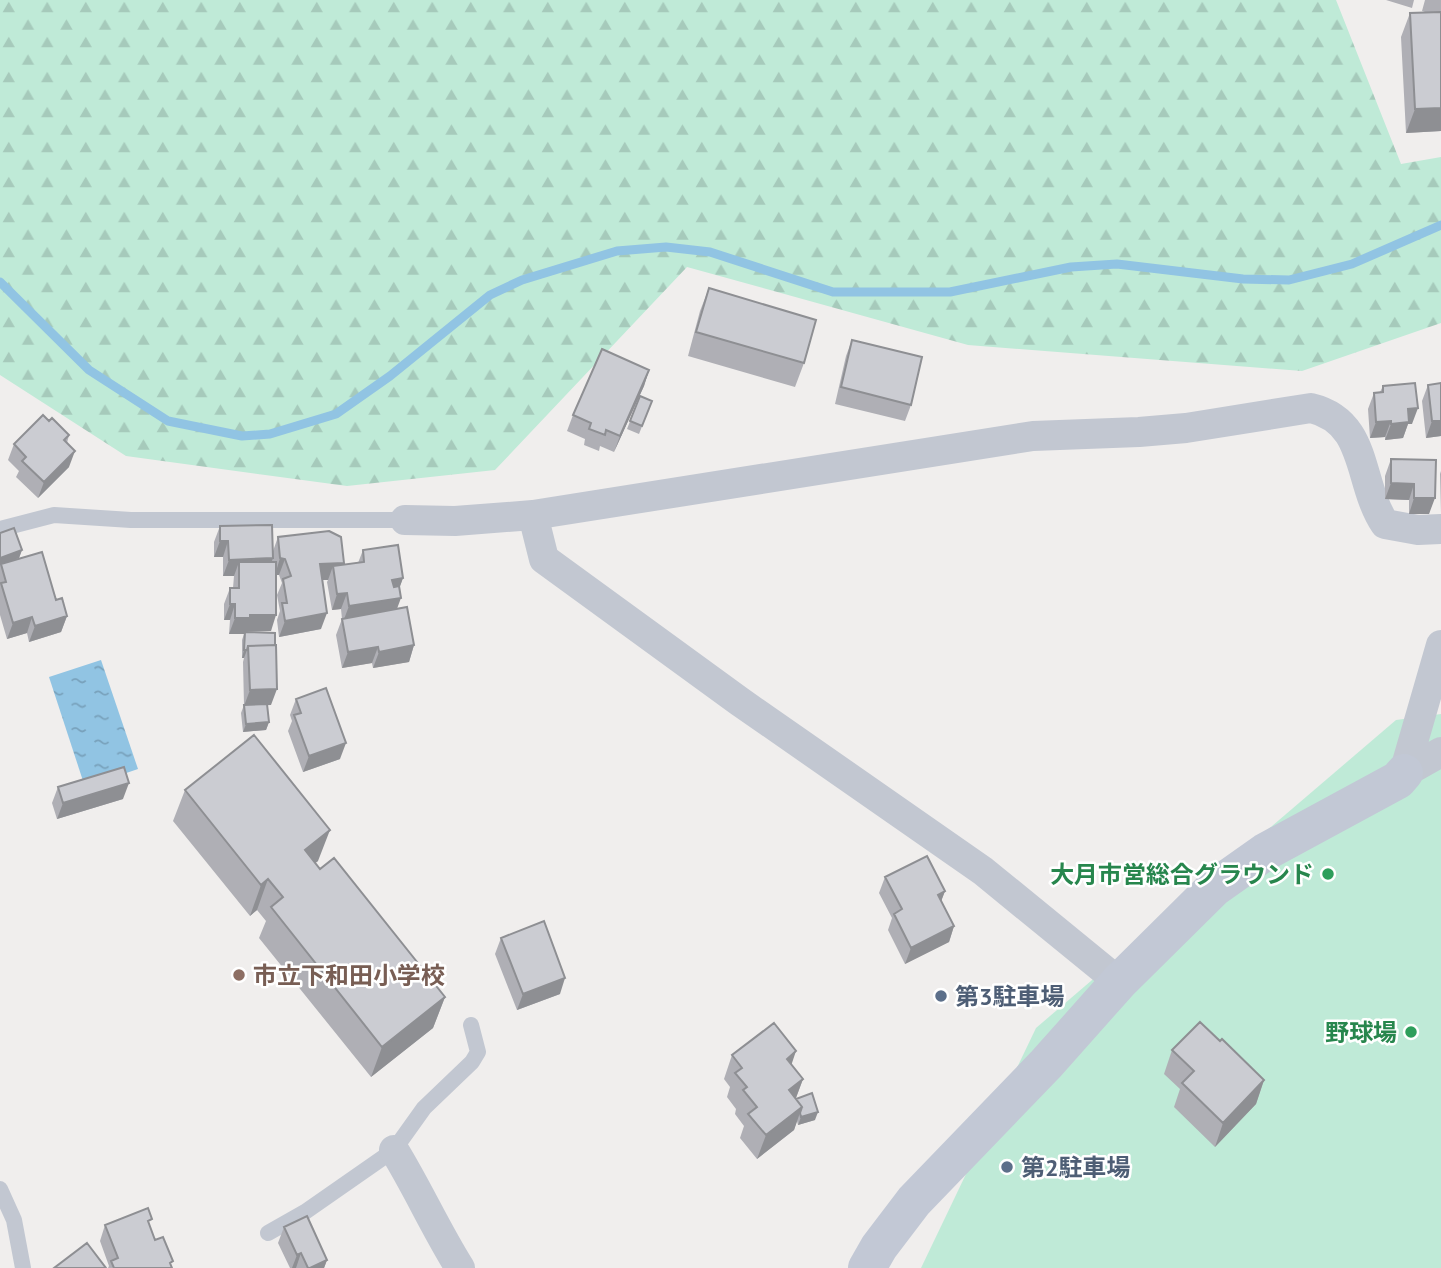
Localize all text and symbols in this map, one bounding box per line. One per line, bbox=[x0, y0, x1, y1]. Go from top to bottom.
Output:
place label: 大月市営総合グラウンド bbox=[1050, 859, 1314, 890]
marker: 大月市営総合グラウンド bbox=[1320, 866, 1336, 882]
place label: 市立下和田小学校 bbox=[253, 960, 445, 991]
marker: 市立下和田小学校 bbox=[231, 967, 247, 983]
place label: 第3駐車場 bbox=[955, 981, 1065, 1012]
marker: 第3駐車場 bbox=[933, 988, 949, 1004]
place label: 野球場 bbox=[1325, 1017, 1397, 1048]
marker: 野球場 bbox=[1403, 1024, 1419, 1040]
place label: 第2駐車場 bbox=[1021, 1152, 1131, 1183]
marker: 第2駐車場 bbox=[999, 1159, 1015, 1175]

